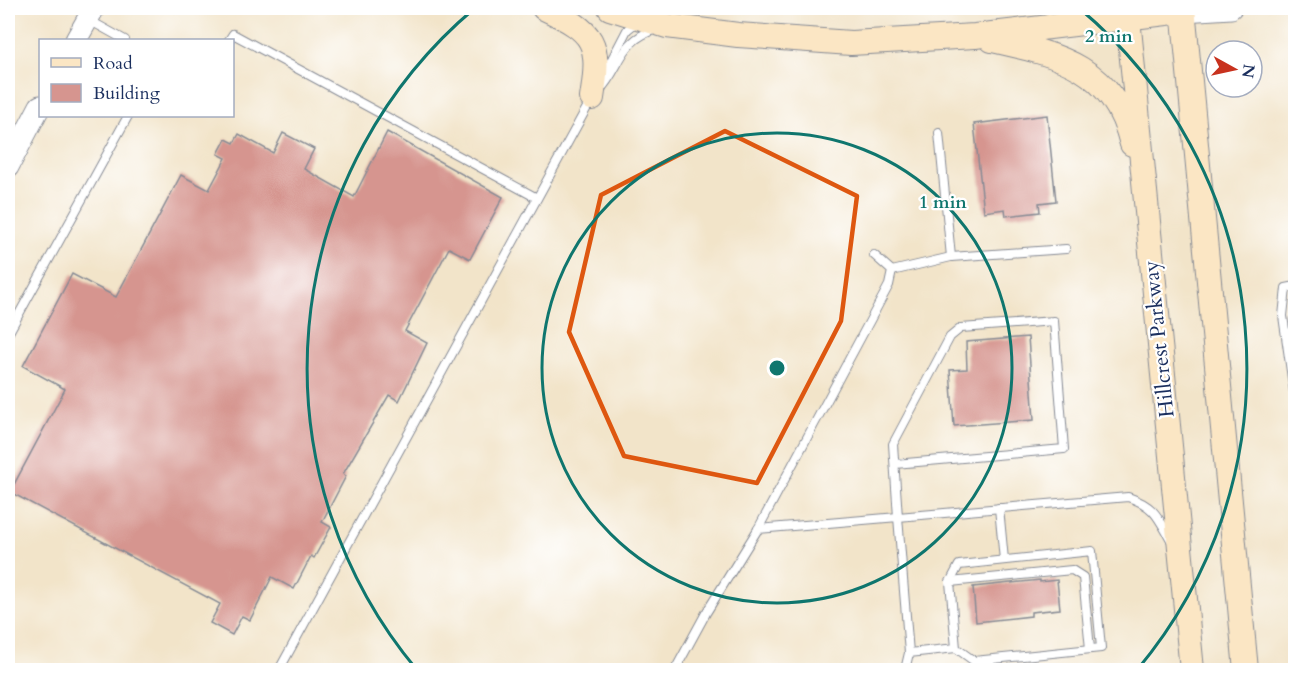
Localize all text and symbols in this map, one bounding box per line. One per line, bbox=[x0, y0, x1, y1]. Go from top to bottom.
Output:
text: 2 min bbox=[1085, 24, 1133, 49]
legend bbox=[39, 39, 234, 117]
north arrow bbox=[1204, 39, 1264, 99]
text: Road bbox=[93, 51, 133, 76]
text: N bbox=[1236, 63, 1260, 79]
text: Building bbox=[93, 81, 161, 106]
text: 1 min bbox=[919, 190, 967, 215]
street label: Hillcrest Parkway bbox=[1136, 259, 1182, 419]
centre of rings bbox=[767, 358, 787, 378]

